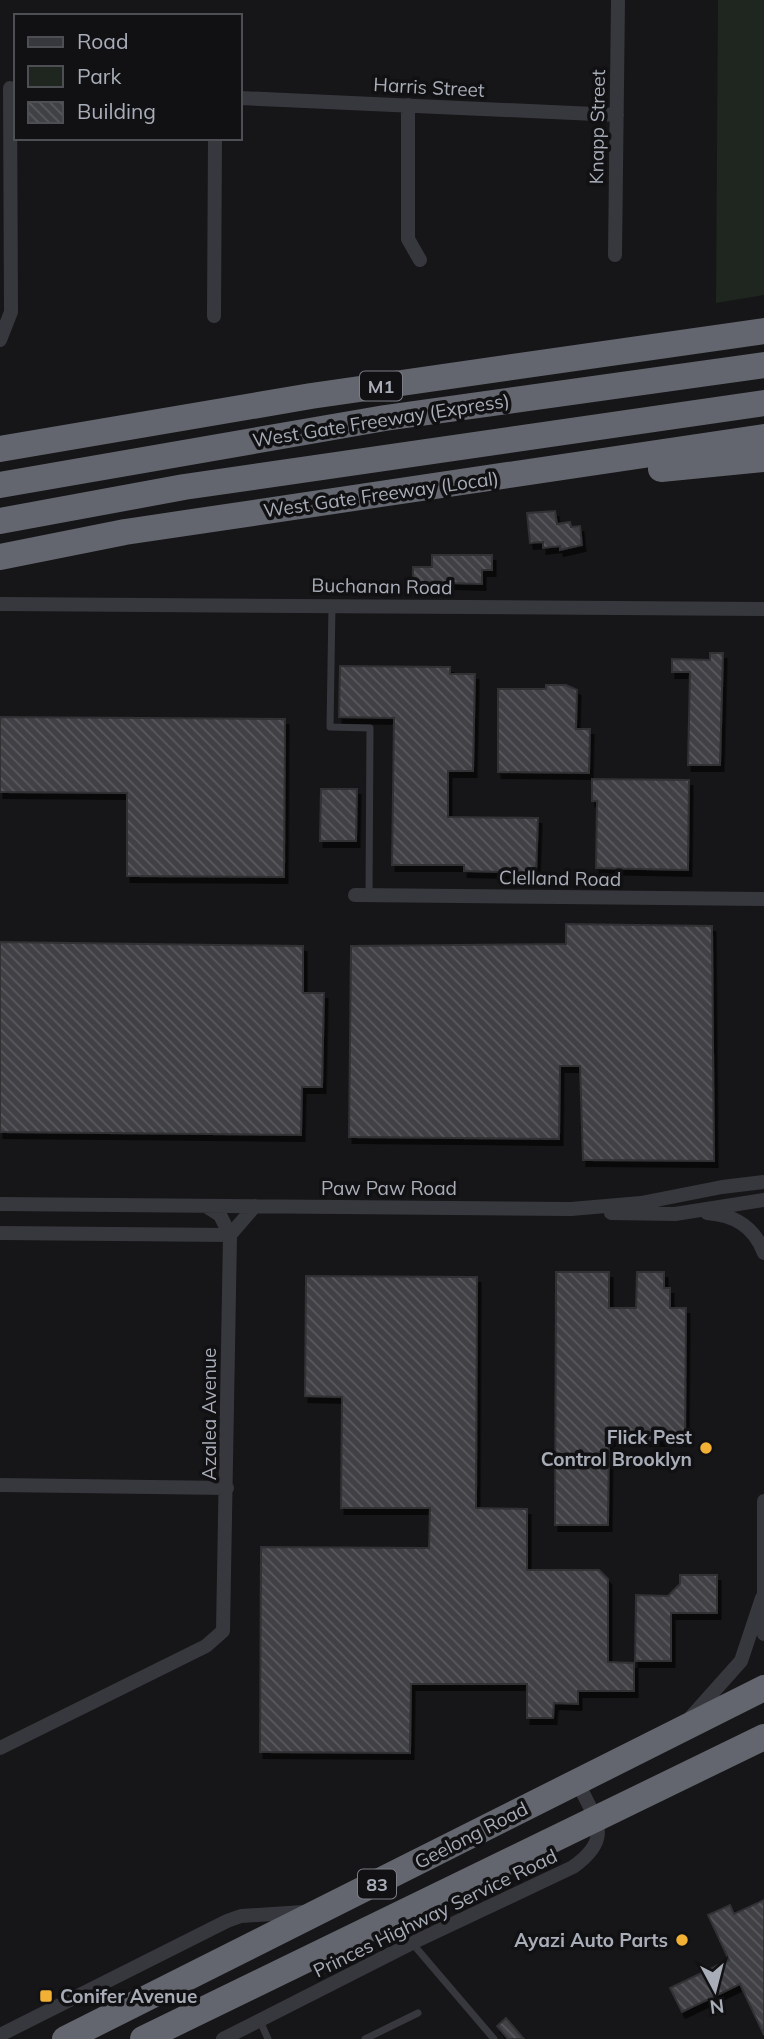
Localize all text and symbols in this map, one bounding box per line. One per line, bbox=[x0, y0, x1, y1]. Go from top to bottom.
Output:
legend bbox=[14, 14, 242, 140]
text: Road bbox=[77, 28, 128, 54]
text: Park bbox=[77, 63, 121, 89]
street label: Knapp Street bbox=[584, 69, 610, 185]
street label: Harris Street bbox=[373, 72, 485, 102]
text: Building bbox=[77, 98, 156, 124]
road number: M1 bbox=[360, 372, 402, 400]
street label: West Gate Freeway (Express) bbox=[251, 388, 511, 452]
street label: West Gate Freeway (Local) bbox=[262, 466, 500, 522]
street label: Buchanan Road bbox=[311, 573, 453, 599]
street label: Clelland Road bbox=[499, 865, 621, 891]
street label: Paw Paw Road bbox=[321, 1176, 457, 1200]
street label: Azalea Avenue bbox=[197, 1348, 221, 1480]
place label: Flick Pest Control Brooklyn bbox=[541, 1425, 692, 1471]
marker: Flick Pest Control Brooklyn bbox=[698, 1440, 714, 1456]
street label: Geelong Road bbox=[410, 1796, 532, 1874]
street label: Princes Highway Service Road bbox=[309, 1843, 561, 1983]
road number: 83 bbox=[358, 1870, 396, 1898]
place label: Ayazi Auto Parts bbox=[514, 1928, 668, 1952]
marker: Ayazi Auto Parts bbox=[674, 1932, 690, 1948]
north arrow bbox=[680, 1955, 750, 2025]
place label: Conifer Avenue bbox=[60, 1984, 197, 2008]
marker: Conifer Avenue bbox=[38, 1988, 54, 2004]
text: N bbox=[708, 1994, 726, 2020]

